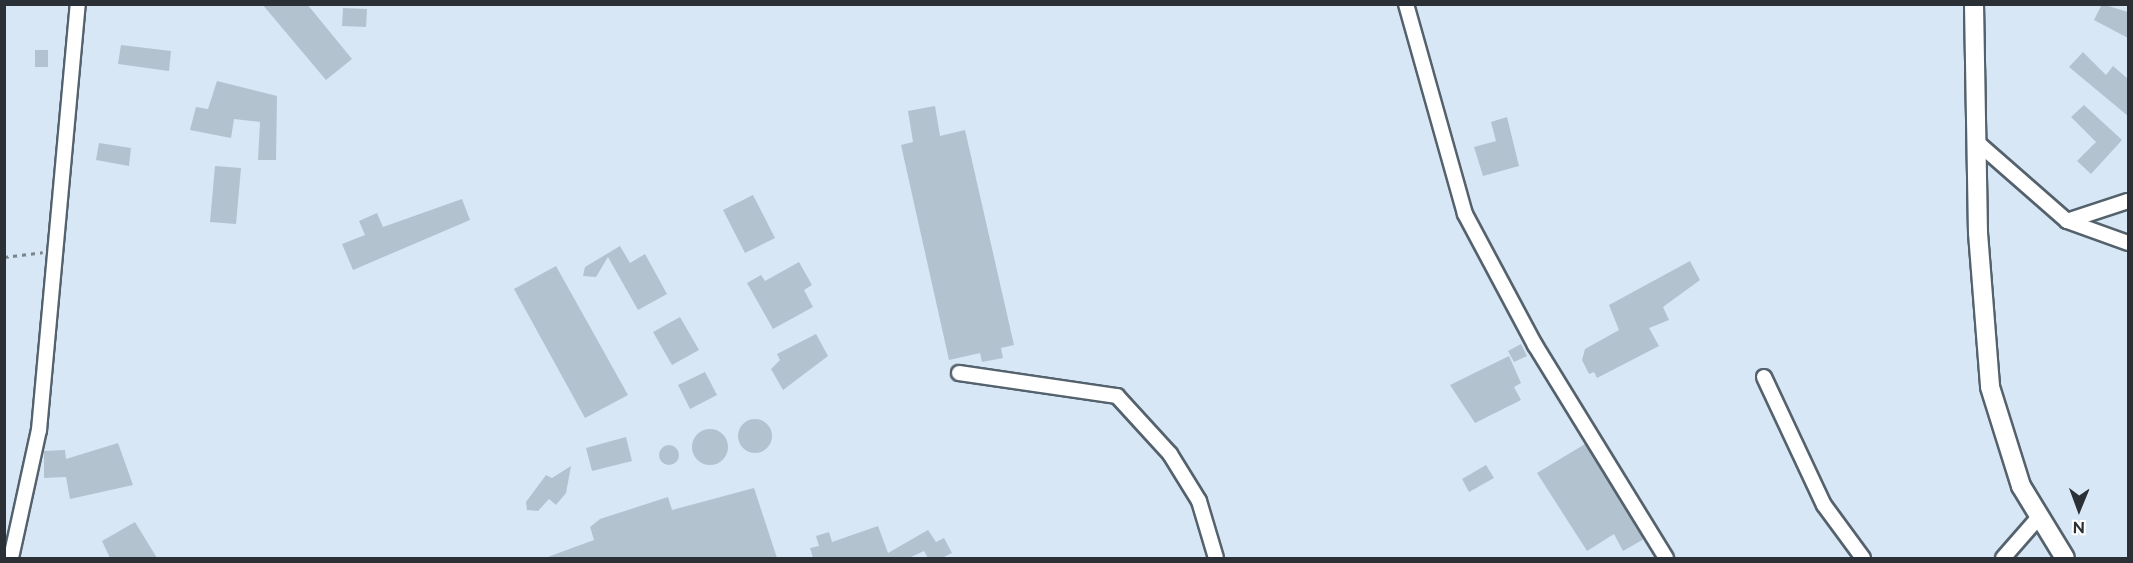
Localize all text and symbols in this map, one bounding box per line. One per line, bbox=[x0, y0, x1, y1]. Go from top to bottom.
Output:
north arrow bbox=[2049, 479, 2109, 539]
text: N bbox=[2072, 518, 2085, 537]

